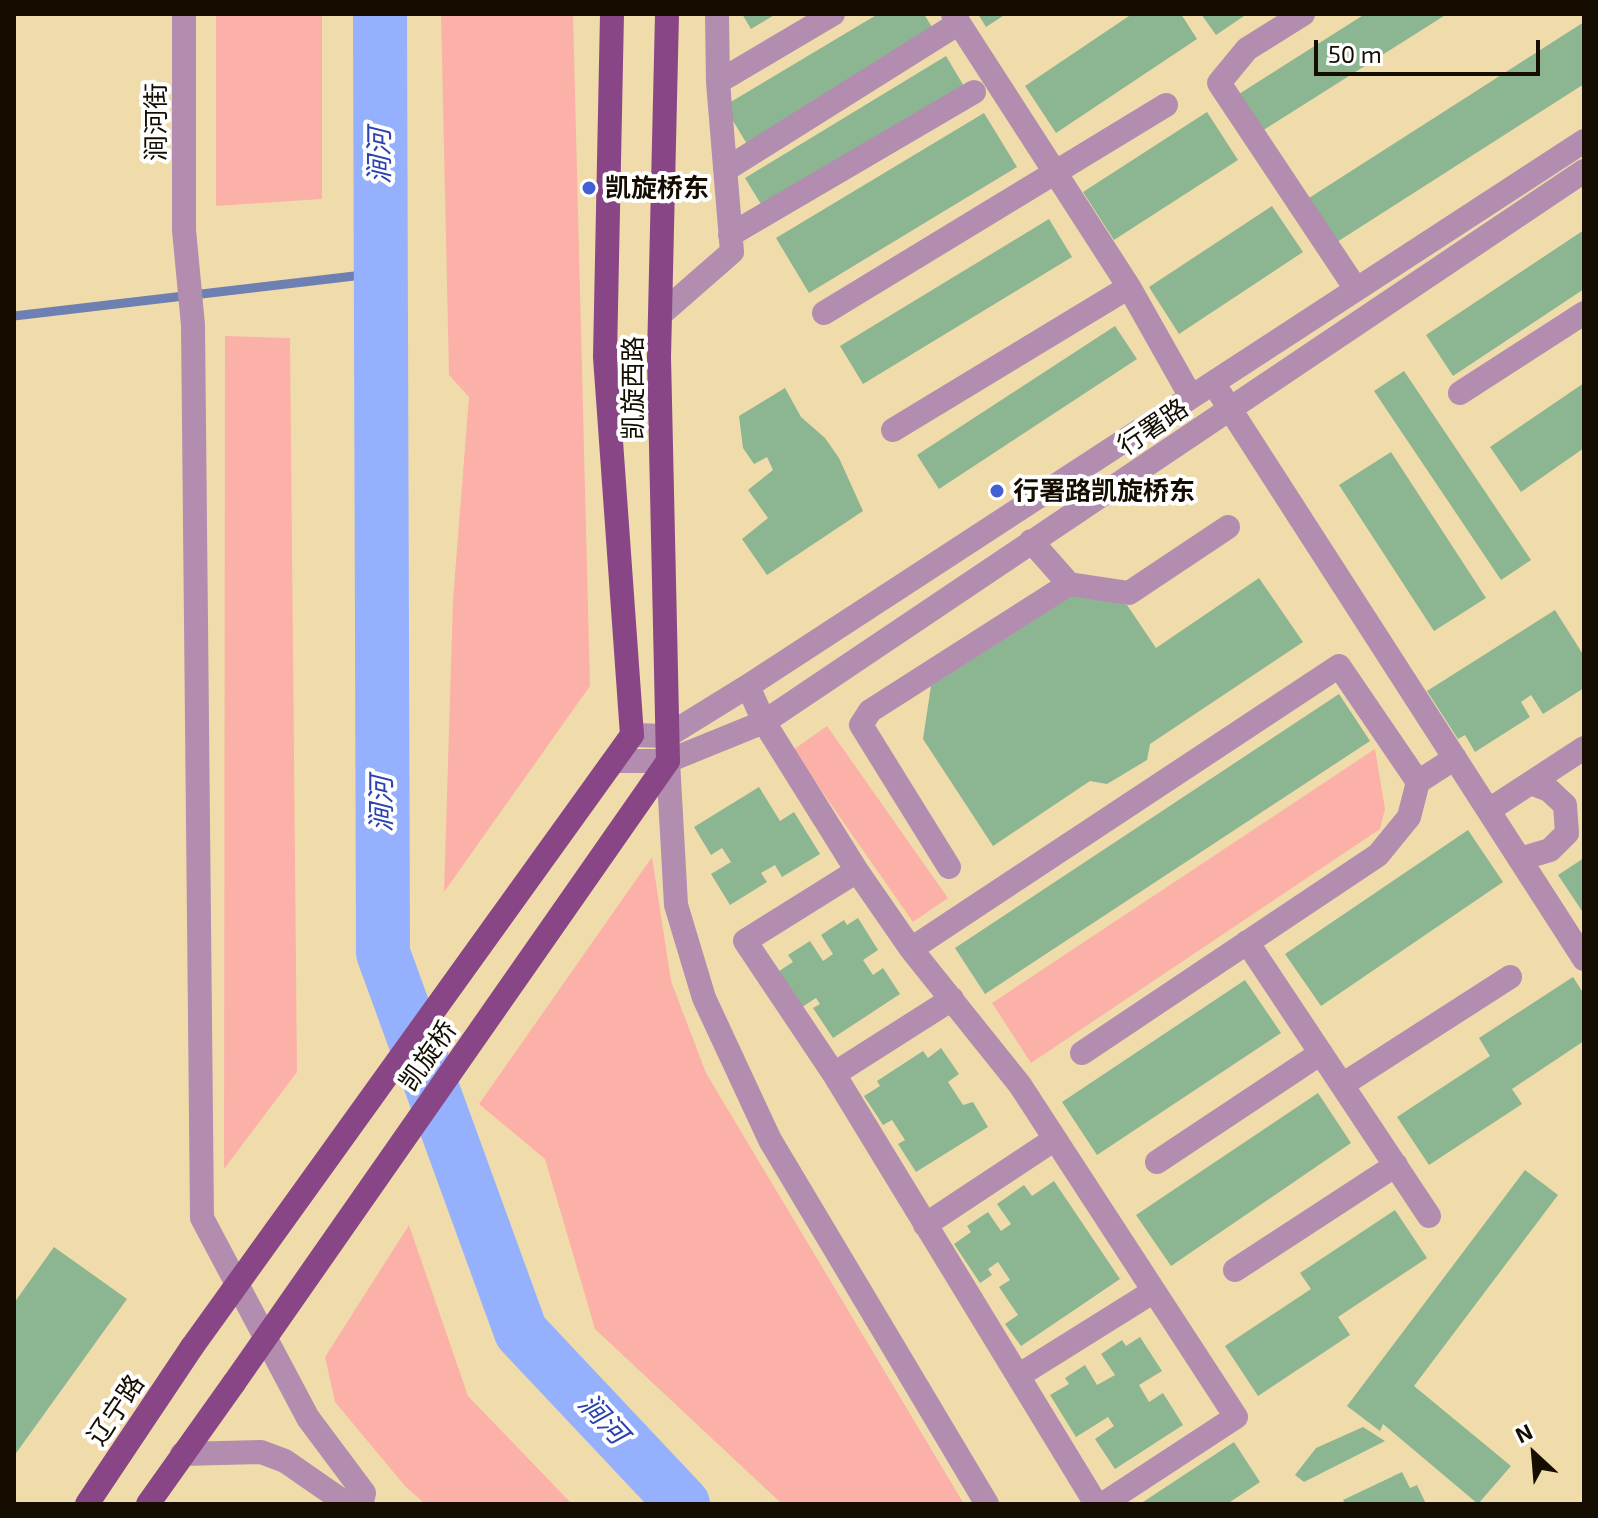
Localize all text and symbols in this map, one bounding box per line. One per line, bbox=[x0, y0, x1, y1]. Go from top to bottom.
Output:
scale bar bbox=[1318, 24, 1544, 74]
text: 50 m bbox=[1328, 39, 1382, 68]
street label: 涧河街 bbox=[140, 83, 172, 161]
water label: 涧河 bbox=[363, 128, 397, 184]
place label: 凯旋桥东 bbox=[605, 172, 709, 204]
marker: 凯旋桥东 bbox=[580, 179, 598, 197]
street label: 凯旋西路 bbox=[617, 336, 649, 440]
street label: 行署路 bbox=[1112, 392, 1194, 462]
place label: 行署路凯旋桥东 bbox=[1013, 475, 1195, 507]
marker: 行署路凯旋桥东 bbox=[988, 482, 1006, 500]
water label: 涧河 bbox=[365, 776, 399, 832]
street label: 凯旋桥 bbox=[393, 1015, 463, 1097]
street label: 辽宁路 bbox=[81, 1369, 151, 1451]
water label: 涧河 bbox=[572, 1387, 634, 1451]
north arrow bbox=[1494, 1414, 1574, 1494]
text: N bbox=[1511, 1417, 1536, 1448]

